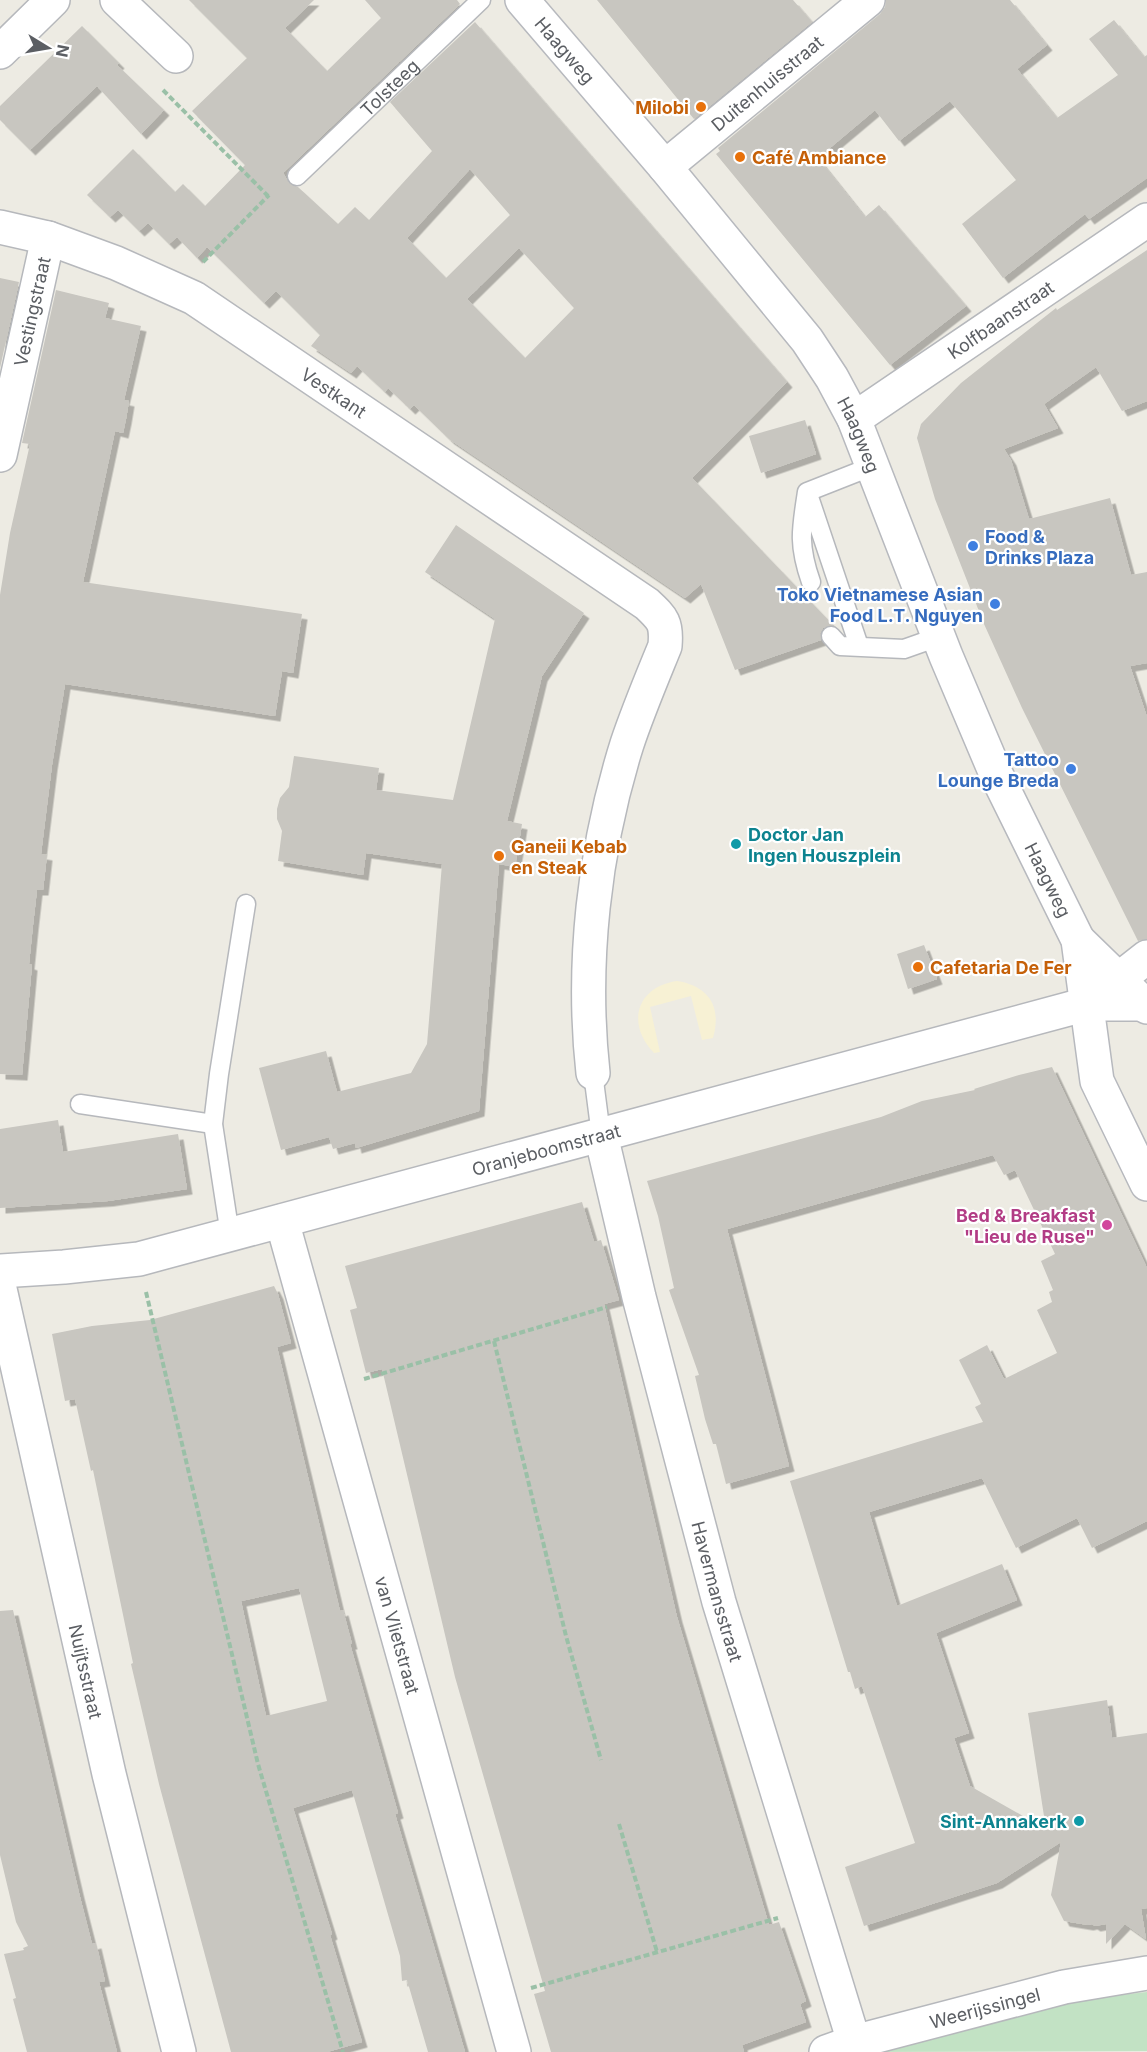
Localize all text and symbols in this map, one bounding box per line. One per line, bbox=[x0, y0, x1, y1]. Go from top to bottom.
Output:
street label: Haagweg bbox=[531, 13, 599, 88]
north arrow bbox=[18, 18, 78, 78]
street label: Duitenhuisstraat bbox=[707, 31, 827, 135]
text: N bbox=[52, 43, 74, 59]
street label: Tolsteeg bbox=[356, 55, 423, 120]
place label: Milobi bbox=[635, 97, 689, 118]
marker: Milobi bbox=[694, 100, 708, 114]
place label: Café Ambiance bbox=[752, 147, 887, 168]
marker: Café Ambiance bbox=[733, 150, 747, 164]
street label: Vestingstraat bbox=[9, 255, 54, 368]
street label: Kolfbaanstraat bbox=[943, 276, 1058, 363]
street label: Vestkant bbox=[297, 363, 370, 422]
street label: Haagweg bbox=[833, 393, 884, 476]
place label: Food & Drinks Plaza bbox=[985, 526, 1094, 568]
marker: Food & Drinks Plaza bbox=[966, 539, 980, 553]
place label: Toko Vietnamese Asian Food L.T. Nguyen bbox=[777, 584, 983, 626]
marker: Toko Vietnamese Asian Food L.T. Nguyen bbox=[988, 597, 1002, 611]
place label: Tattoo Lounge Breda bbox=[938, 749, 1059, 791]
marker: Tattoo Lounge Breda bbox=[1064, 762, 1078, 776]
place label: Doctor Jan Ingen Houszplein bbox=[748, 824, 901, 866]
place label: Ganeii Kebab en Steak bbox=[511, 836, 627, 878]
marker: Doctor Jan Ingen Houszplein bbox=[729, 837, 743, 851]
street label: Haagweg bbox=[1021, 839, 1075, 921]
marker: Ganeii Kebab en Steak bbox=[492, 849, 506, 863]
place label: Cafetaria De Fer bbox=[930, 957, 1072, 978]
marker: Cafetaria De Fer bbox=[911, 960, 925, 974]
street label: Oranjeboomstraat bbox=[469, 1120, 623, 1180]
place label: Bed & Breakfast "Lieu de Ruse" bbox=[956, 1205, 1095, 1247]
marker: Bed & Breakfast "Lieu de Ruse" bbox=[1100, 1218, 1114, 1232]
street label: Havermansstraat bbox=[688, 1519, 747, 1664]
street label: van Vlietstraat bbox=[371, 1574, 424, 1697]
street label: Nuijtsstraat bbox=[65, 1622, 107, 1721]
place label: Sint-Annakerk bbox=[940, 1811, 1068, 1832]
marker: Sint-Annakerk bbox=[1072, 1814, 1086, 1828]
street label: Weerijssingel bbox=[927, 1983, 1042, 2032]

